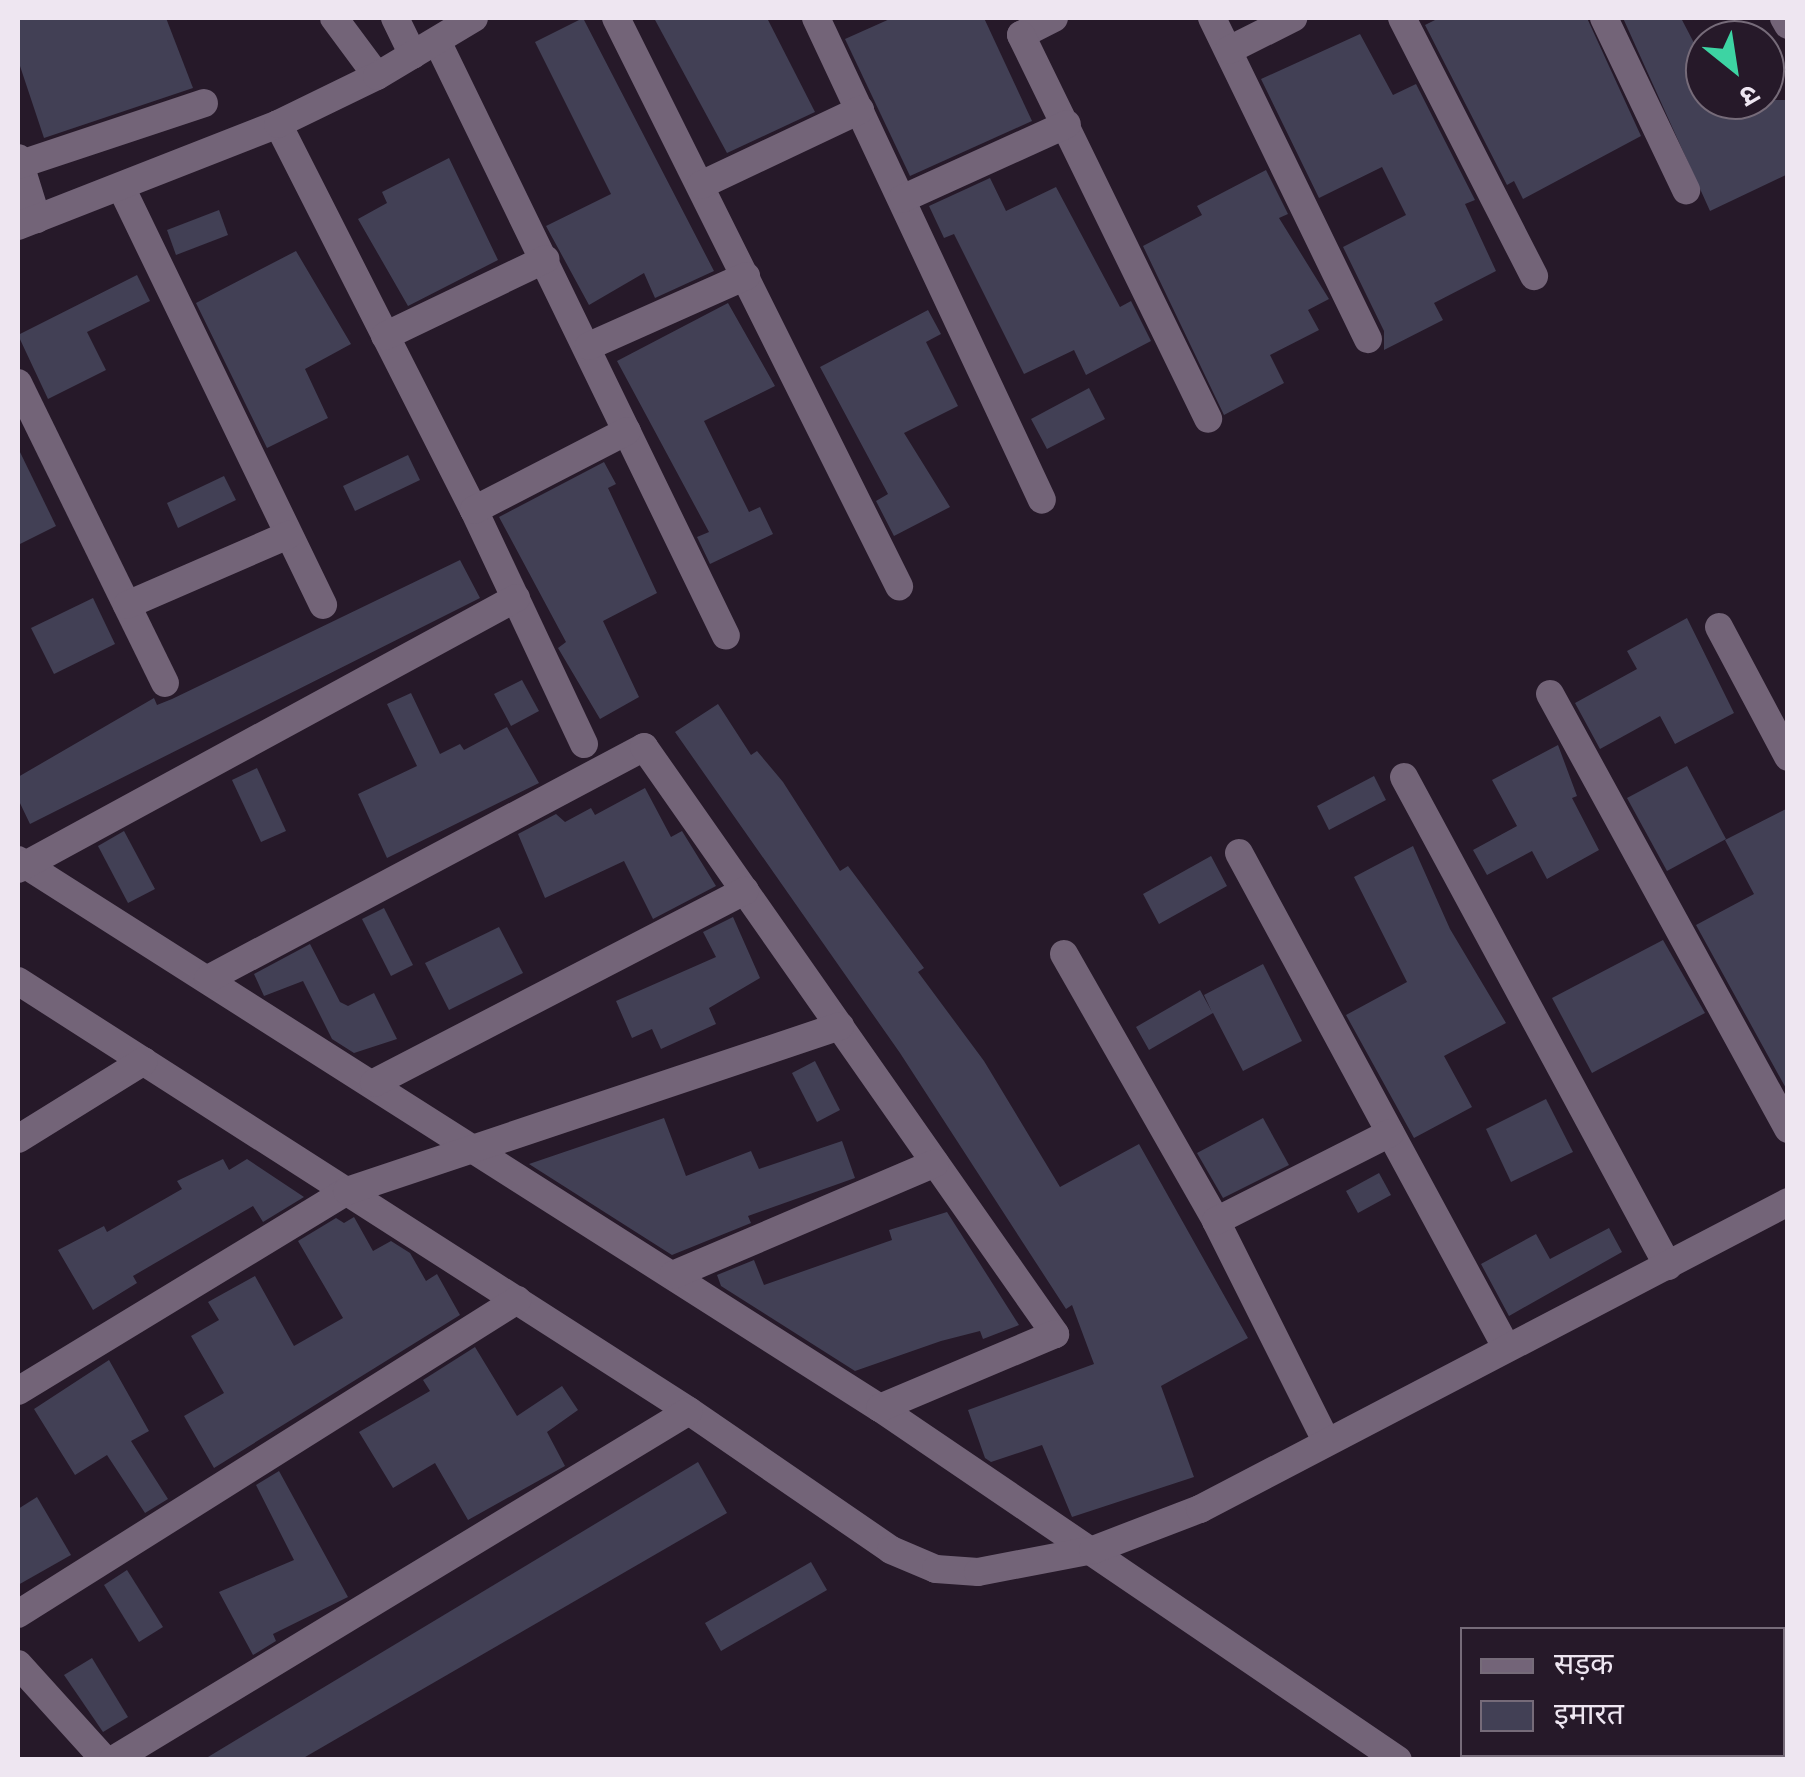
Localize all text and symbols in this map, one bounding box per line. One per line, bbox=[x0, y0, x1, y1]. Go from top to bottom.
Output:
north arrow bbox=[1685, 20, 1785, 120]
text: उ bbox=[1734, 76, 1765, 113]
legend bbox=[1460, 1627, 1785, 1757]
text: सड़क bbox=[1554, 1647, 1613, 1683]
text: इमारत bbox=[1554, 1697, 1624, 1733]

